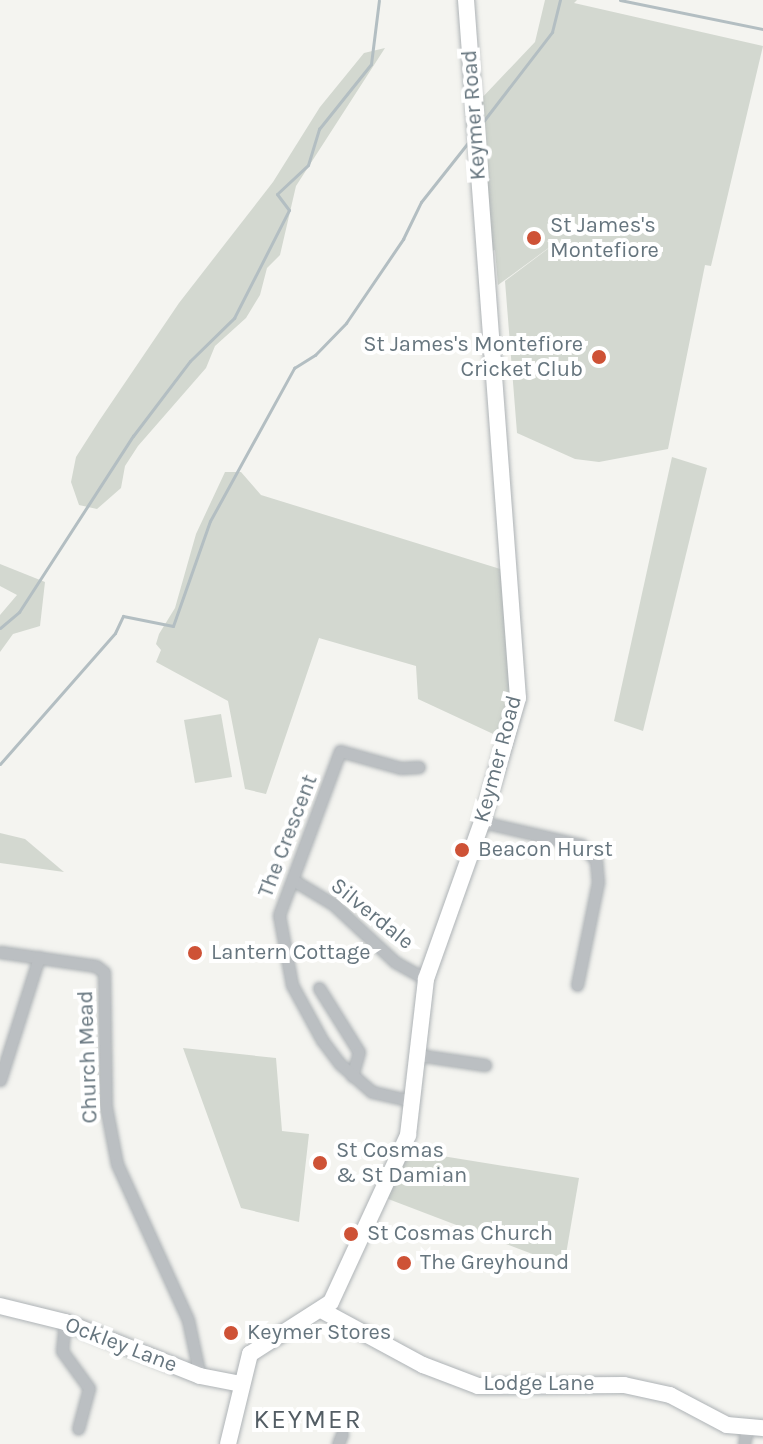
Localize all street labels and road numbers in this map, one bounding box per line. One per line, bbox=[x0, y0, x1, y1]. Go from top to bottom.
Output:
street label: Keymer Road bbox=[456, 49, 492, 181]
street label: Keymer Road bbox=[468, 693, 528, 825]
street label: The Crescent bbox=[253, 771, 323, 901]
street label: Silverdale bbox=[325, 873, 419, 955]
street label: Church Mead bbox=[72, 990, 104, 1124]
street label: Ockley Lane bbox=[61, 1312, 181, 1378]
street label: Lodge Lane bbox=[483, 1371, 595, 1397]

